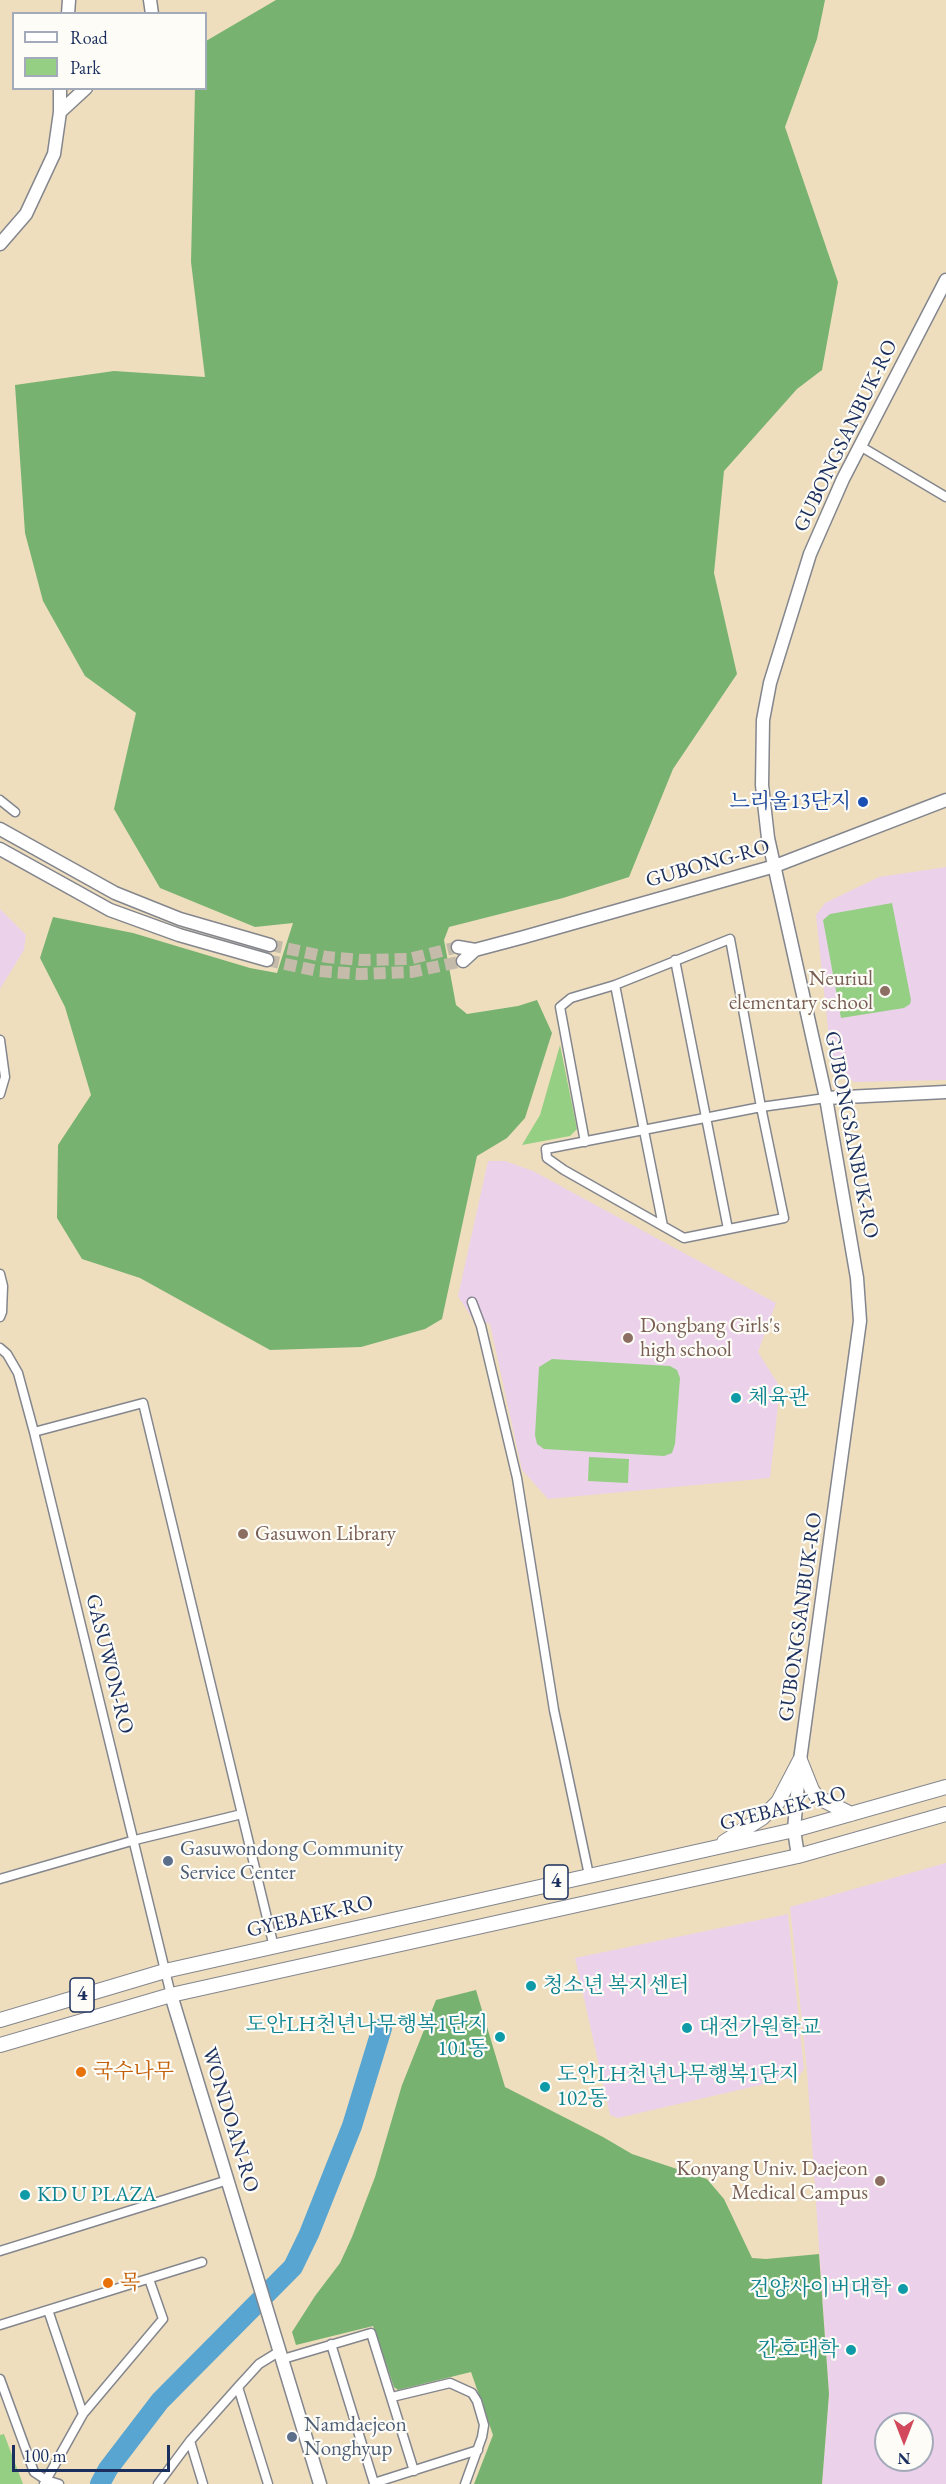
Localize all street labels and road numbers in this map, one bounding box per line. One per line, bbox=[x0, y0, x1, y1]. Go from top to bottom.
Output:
street label: GUBONGSANBUK-RO bbox=[788, 336, 904, 536]
street label: GUBONG-RO bbox=[643, 834, 773, 894]
street label: GUBONGSANBUK-RO bbox=[819, 1029, 883, 1241]
street label: GUBONGSANBUK-RO bbox=[774, 1511, 828, 1723]
street label: GASUWON-RO bbox=[79, 1592, 139, 1736]
street label: GYEBAEK-RO bbox=[717, 1781, 849, 1837]
road number: 4 bbox=[544, 1865, 568, 1899]
street label: GYEBAEK-RO bbox=[244, 1890, 376, 1944]
road number: 4 bbox=[70, 1978, 94, 2012]
street label: WONDOAN-RO bbox=[196, 2044, 264, 2196]

